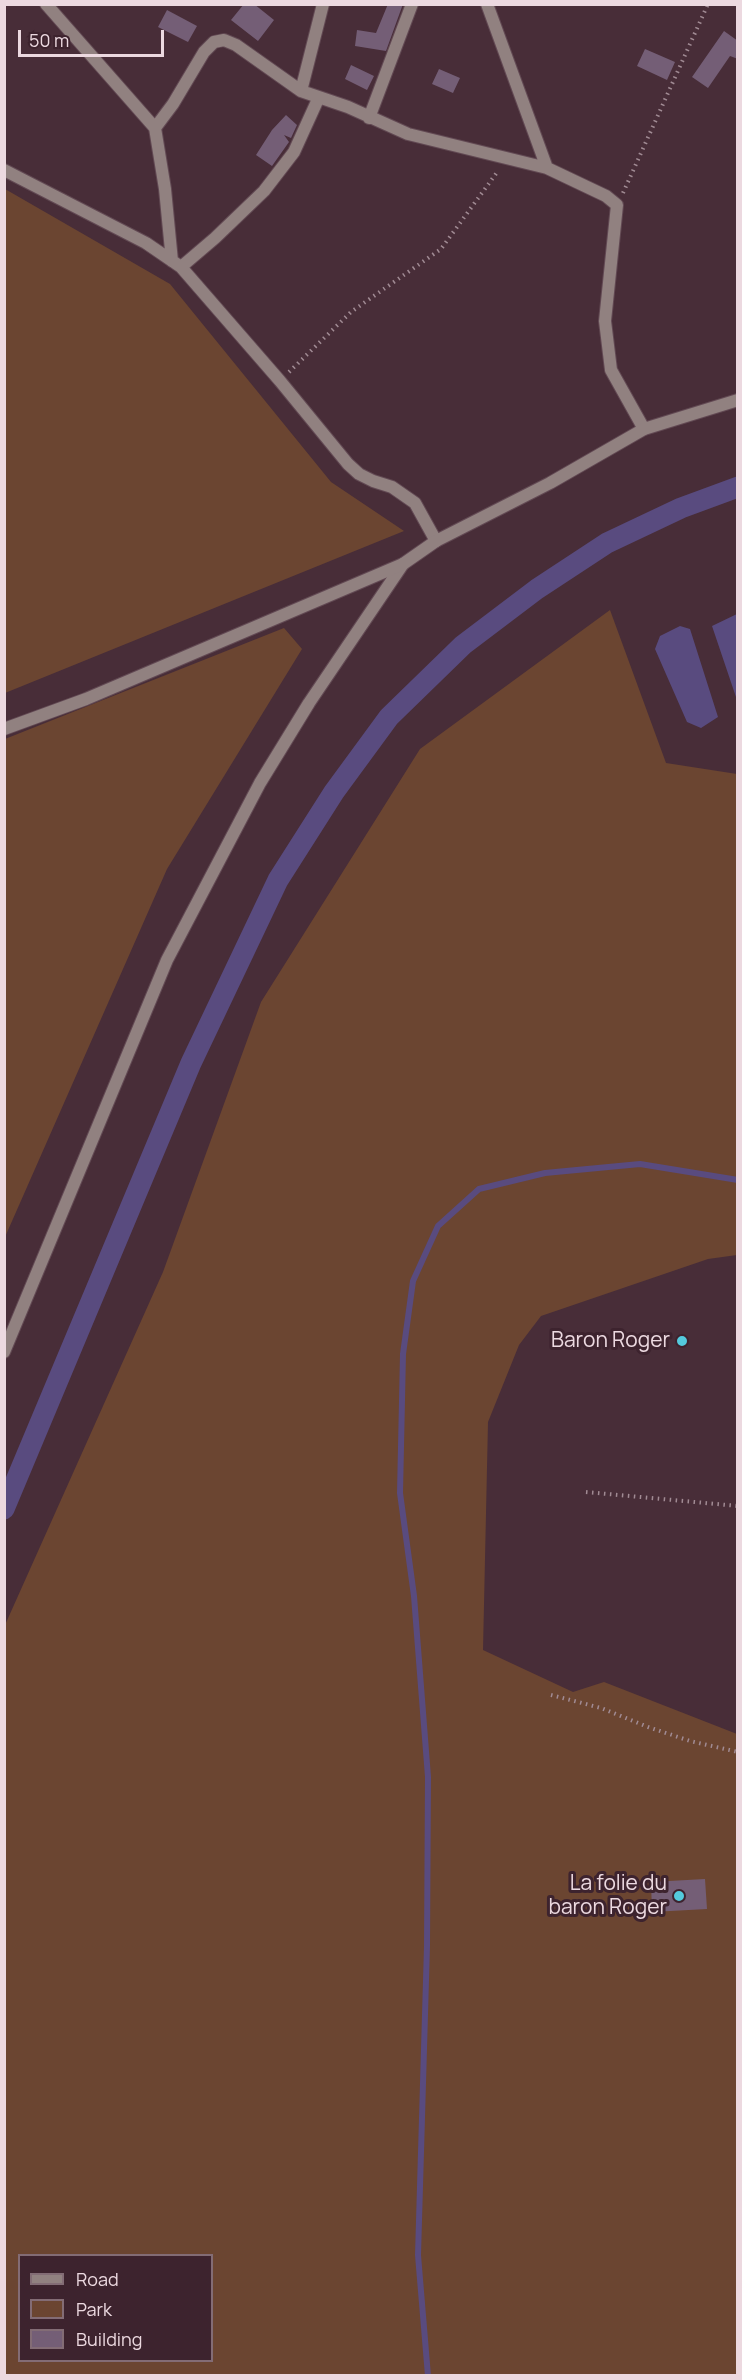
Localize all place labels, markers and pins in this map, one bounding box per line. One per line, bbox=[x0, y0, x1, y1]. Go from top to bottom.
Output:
place label: Baron Roger bbox=[551, 1328, 670, 1354]
marker: Baron Roger bbox=[675, 1334, 689, 1348]
place label: La folie du baron Roger bbox=[549, 1871, 667, 1921]
marker: La folie du baron Roger bbox=[672, 1889, 686, 1903]

